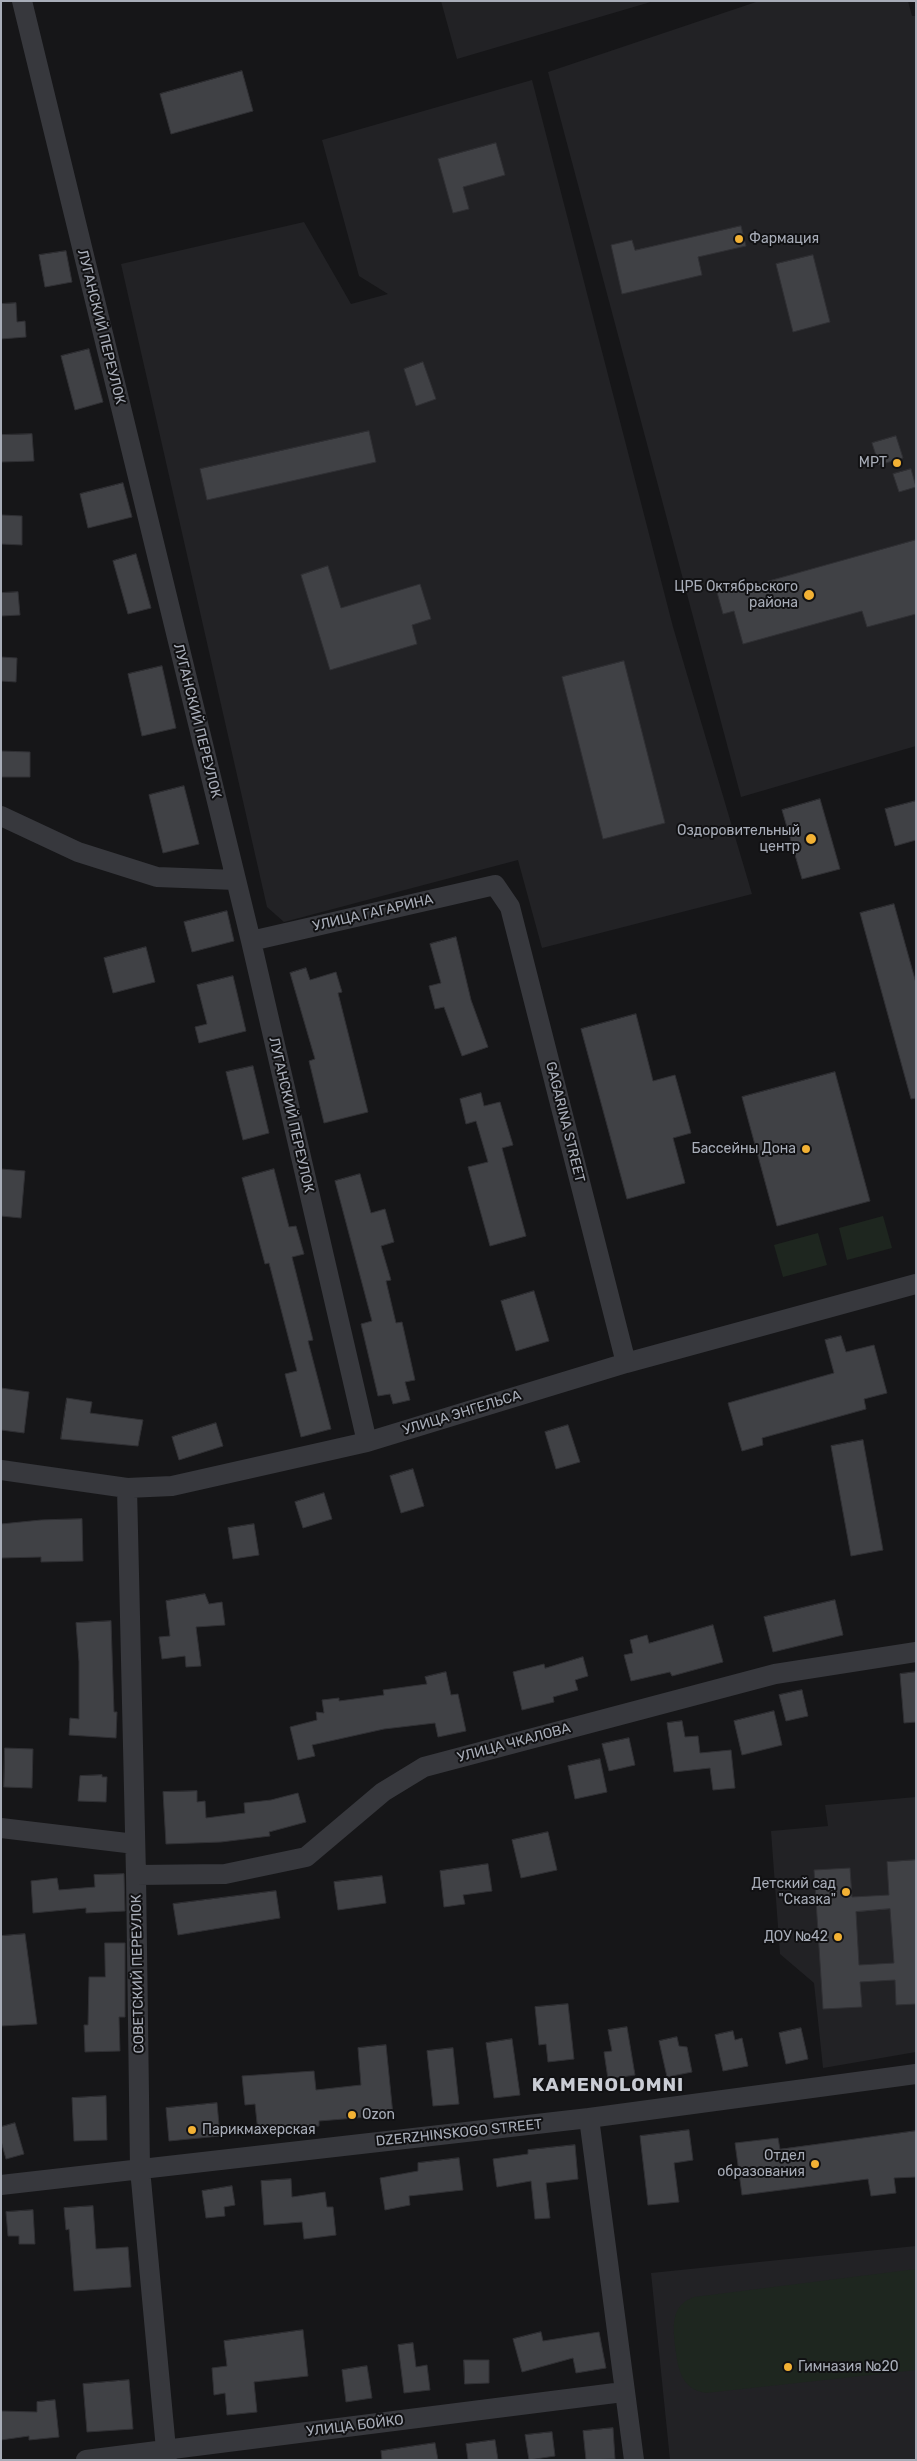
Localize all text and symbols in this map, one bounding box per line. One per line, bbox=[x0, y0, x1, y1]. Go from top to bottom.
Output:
place label: Фармация bbox=[749, 231, 819, 247]
marker: Фармация bbox=[733, 233, 745, 245]
street label: ЛУГАНСКИЙ ПЕРЕУЛОК bbox=[74, 248, 128, 406]
place label: МРТ bbox=[859, 455, 887, 471]
marker: МРТ bbox=[891, 457, 903, 469]
place label: ЦРБ Октябрьского района bbox=[674, 579, 798, 612]
marker: ЦРБ Октябрьского района bbox=[802, 588, 816, 602]
street label: ЛУГАНСКИЙ ПЕРЕУЛОК bbox=[170, 642, 224, 800]
place label: Оздоровительный центр bbox=[677, 823, 800, 856]
marker: Оздоровительный центр bbox=[804, 832, 818, 846]
street label: УЛИЦА ГАГАРИНА bbox=[311, 891, 435, 935]
street label: ЛУГАНСКИЙ ПЕРЕУЛОК bbox=[265, 1035, 317, 1195]
street label: GAGARINA STREET bbox=[542, 1060, 588, 1184]
place label: Бассейны Дона bbox=[691, 1141, 796, 1157]
marker: Бассейны Дона bbox=[800, 1143, 812, 1155]
street label: УЛИЦА ЭНГЕЛЬСА bbox=[401, 1387, 523, 1439]
street label: УЛИЦА ЧКАЛОВА bbox=[455, 1720, 573, 1766]
place label: Детский сад "Сказка" bbox=[752, 1876, 836, 1908]
marker: Детский сад "Сказка" bbox=[840, 1886, 852, 1898]
street label: СОВЕТСКИЙ ПЕРЕУЛОК bbox=[128, 1894, 148, 2054]
place label: ДОУ №42 bbox=[764, 1929, 828, 1945]
marker: ДОУ №42 bbox=[832, 1931, 844, 1943]
district label: KAMENOLOMNI bbox=[530, 2075, 686, 2097]
place label: Ozon bbox=[362, 2107, 395, 2123]
marker: Ozon bbox=[346, 2109, 358, 2121]
street label: DZERZHINSKOGO STREET bbox=[375, 2116, 543, 2150]
place label: Парикмахерская bbox=[202, 2122, 316, 2138]
marker: Парикмахерская bbox=[186, 2124, 198, 2136]
place label: Отдел образования bbox=[717, 2148, 805, 2180]
marker: Отдел образования bbox=[809, 2158, 821, 2170]
place label: Гимназия №20 bbox=[798, 2359, 899, 2375]
marker: Гимназия №20 bbox=[782, 2361, 794, 2373]
street label: УЛИЦА БОЙКО bbox=[305, 2412, 405, 2440]

